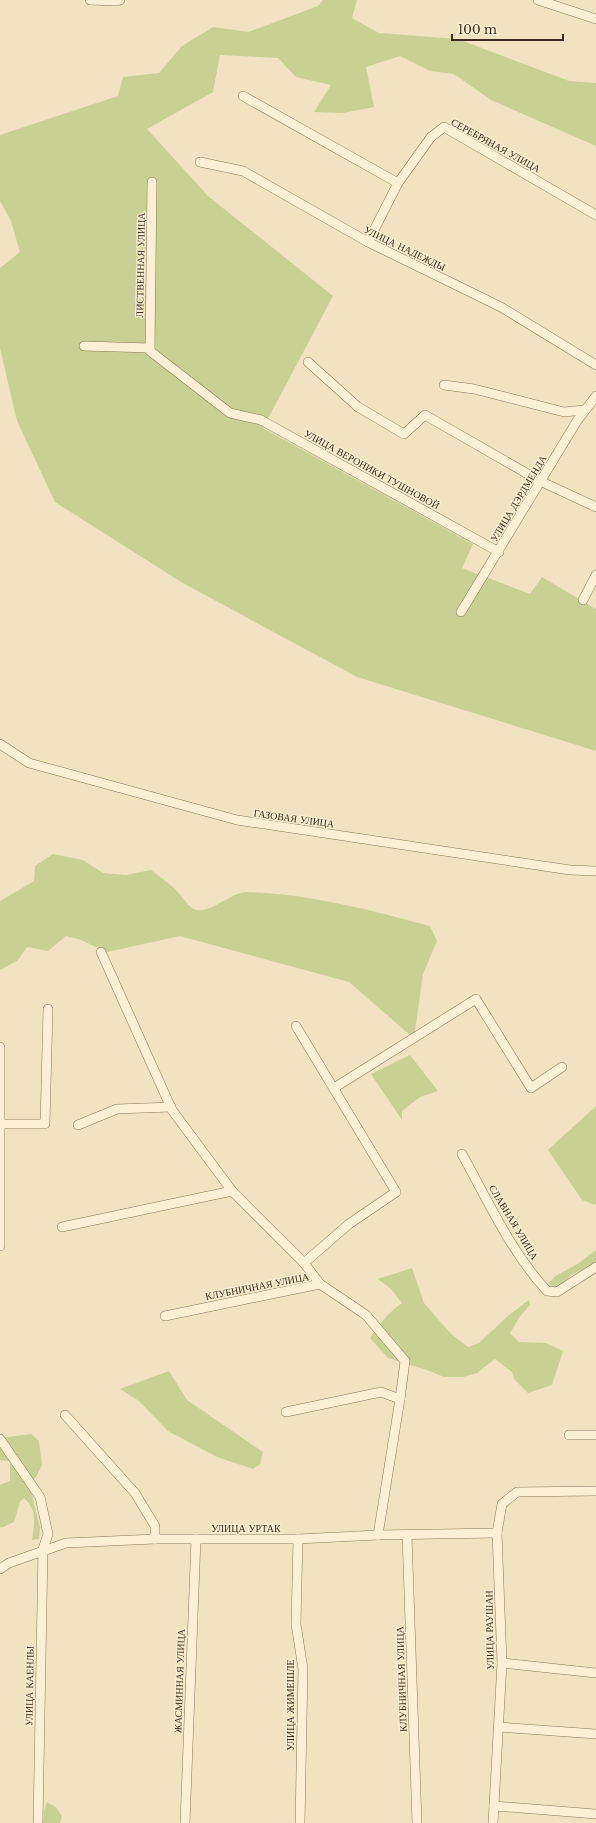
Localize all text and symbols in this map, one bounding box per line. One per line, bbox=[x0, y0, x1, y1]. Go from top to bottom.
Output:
scale bar bbox=[452, 16, 563, 42]
text: 100 m bbox=[458, 22, 497, 37]
street label: СЕРЕБРЯНАЯ УЛИЦА bbox=[449, 115, 543, 176]
street label: ЛИСТВЕННАЯ УЛИЦА bbox=[133, 212, 148, 318]
street label: УЛИЦА НАДЕЖДЫ bbox=[362, 223, 448, 274]
street label: УЛИЦА ВЕРОНИКИ ТУШНОВОЙ bbox=[302, 427, 442, 512]
street label: УЛИЦА ДЭРДМЕНДА bbox=[487, 452, 550, 544]
street label: ГАЗОВАЯ УЛИЦА bbox=[253, 806, 336, 831]
street label: СЛАВНАЯ УЛИЦА bbox=[486, 1182, 542, 1263]
street label: КЛУБНИЧНАЯ УЛИЦА bbox=[204, 1270, 311, 1303]
street label: УЛИЦА УРТАК bbox=[211, 1522, 281, 1535]
street label: УЛИЦА РАУШАН bbox=[482, 1590, 497, 1670]
street label: КЛУБНИЧНАЯ УЛИЦА bbox=[393, 1625, 410, 1732]
street label: ЖАСМИННАЯ УЛИЦА bbox=[171, 1628, 188, 1733]
street label: УЛИЦА КАЕНЛЫ bbox=[22, 1646, 37, 1726]
street label: УЛИЦА ЖИМЕШЛЕ bbox=[284, 1659, 297, 1751]

